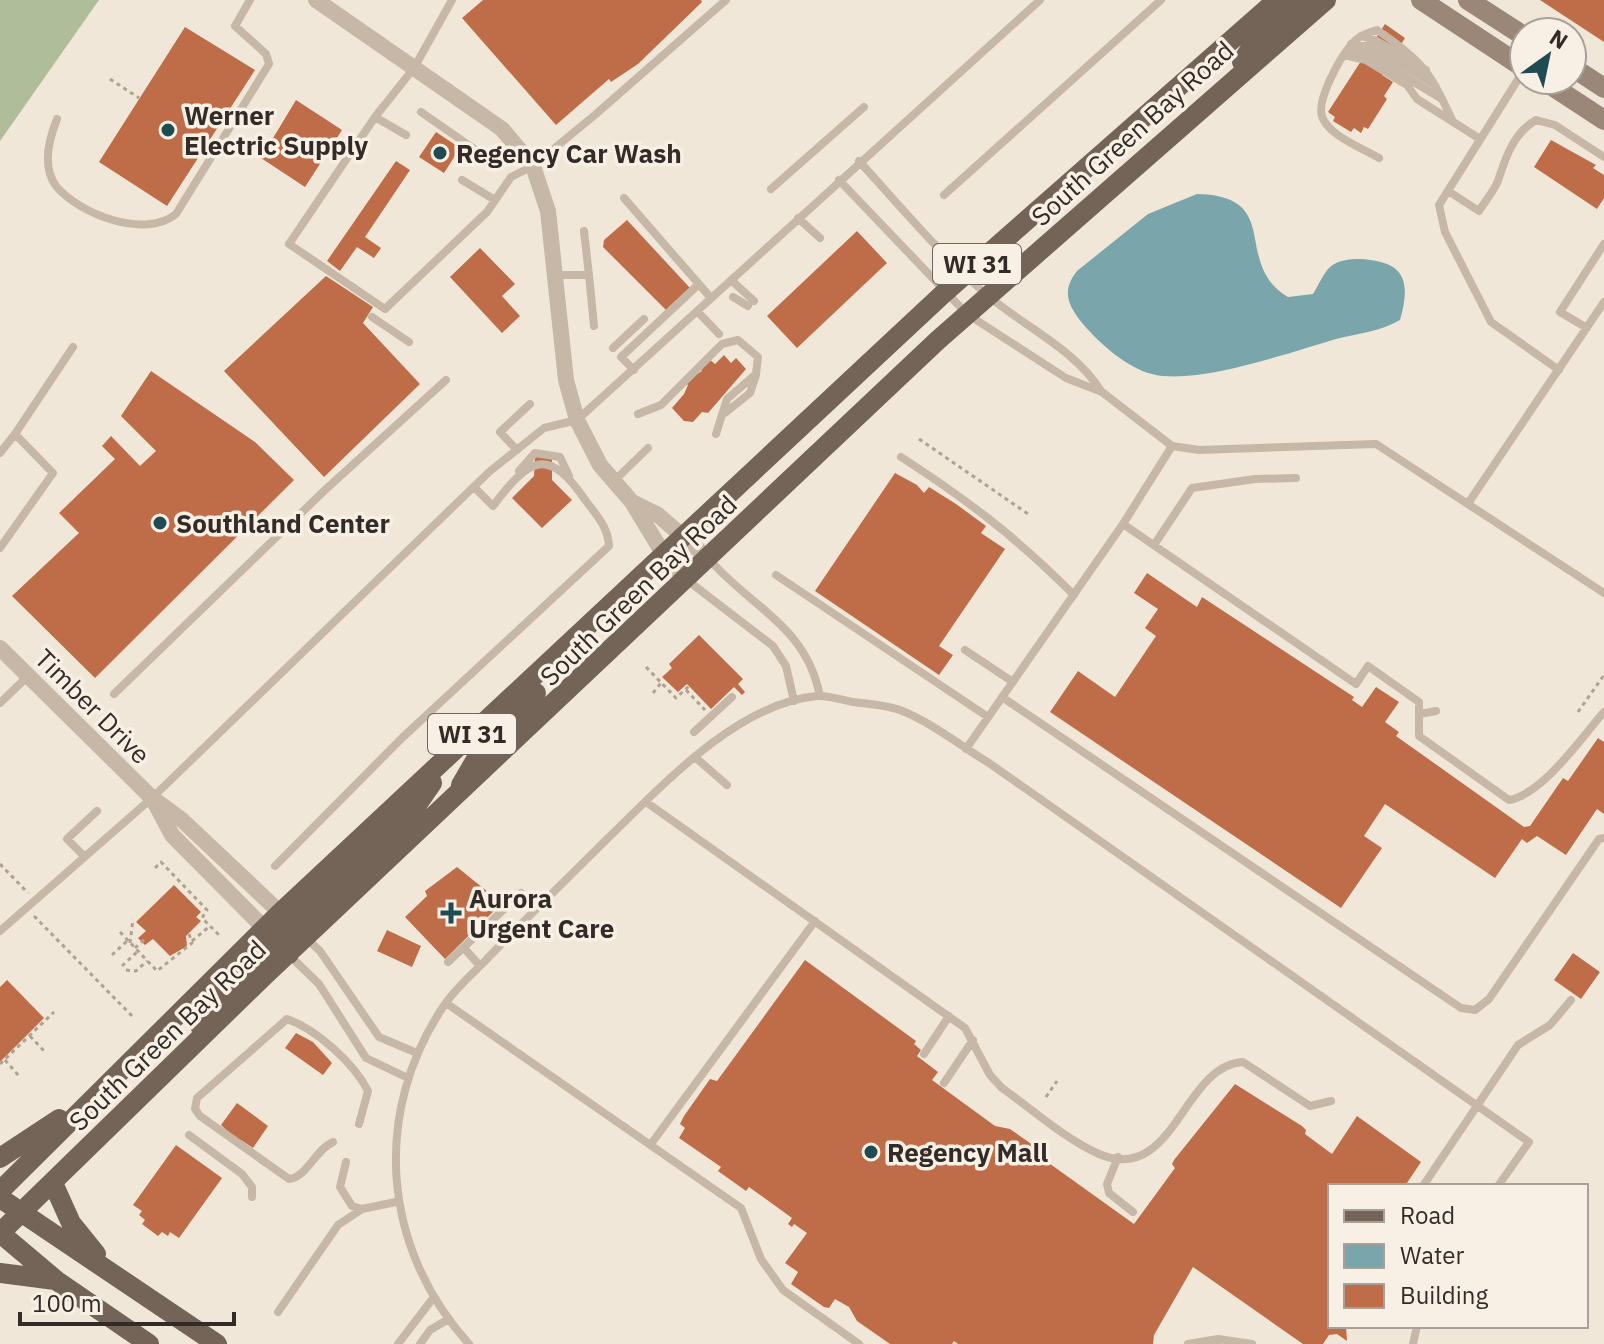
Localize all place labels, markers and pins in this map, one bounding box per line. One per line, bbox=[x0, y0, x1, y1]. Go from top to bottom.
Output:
place label: Werner Electric Supply bbox=[184, 98, 368, 162]
marker: Werner Electric Supply bbox=[159, 121, 177, 139]
place label: Regency Car Wash bbox=[456, 136, 682, 170]
marker: Regency Car Wash bbox=[431, 144, 449, 162]
place label: Southland Center bbox=[176, 506, 390, 540]
marker: Southland Center bbox=[151, 514, 169, 532]
place label: Aurora Urgent Care bbox=[469, 881, 614, 945]
marker: Aurora Urgent Care bbox=[440, 902, 462, 924]
place label: Regency Mall bbox=[887, 1135, 1048, 1169]
marker: Regency Mall bbox=[862, 1143, 880, 1161]

